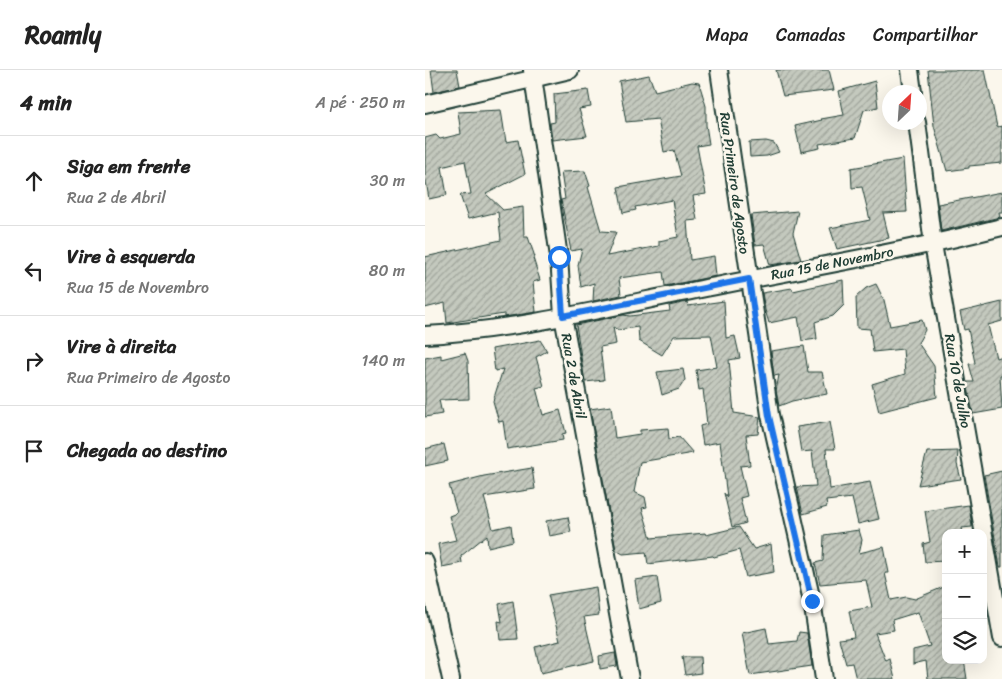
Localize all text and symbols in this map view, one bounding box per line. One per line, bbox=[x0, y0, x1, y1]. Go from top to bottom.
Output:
text: Roamly bbox=[25, 14, 101, 56]
text: Mapa bbox=[706, 19, 748, 51]
text: Camadas bbox=[776, 19, 845, 51]
text: Compartilhar bbox=[873, 19, 977, 51]
text: 4 min bbox=[20, 84, 72, 122]
north arrow bbox=[882, 85, 927, 130]
text: A pé · 250 m bbox=[315, 88, 405, 117]
street label: Rua Primeiro de Agosto bbox=[712, 111, 757, 256]
text: Siga em frente bbox=[67, 150, 190, 183]
text: 30 m bbox=[370, 166, 405, 195]
icon: ahead bbox=[20, 167, 48, 195]
text: Rua 2 de Abril bbox=[67, 183, 166, 212]
street label: Rua 15 de Novembro bbox=[769, 239, 896, 288]
text: Vire à esquerda bbox=[67, 240, 195, 273]
route start bbox=[548, 246, 571, 269]
text: 80 m bbox=[369, 256, 405, 285]
icon: left bbox=[20, 257, 48, 285]
text: Rua 15 de Novembro bbox=[67, 273, 209, 302]
text: Vire à direita bbox=[67, 330, 176, 363]
street label: Rua 2 de Abril bbox=[554, 331, 593, 422]
street label: Rua 10 de Julho bbox=[937, 332, 978, 430]
text: 140 m bbox=[362, 346, 405, 375]
icon: right bbox=[20, 347, 48, 375]
text: Rua Primeiro de Agosto bbox=[67, 363, 230, 392]
text: Chegada ao destino bbox=[67, 434, 227, 467]
icon: arrive bbox=[20, 437, 48, 465]
map controls bbox=[942, 529, 987, 664]
button: + bbox=[942, 529, 987, 574]
button: − bbox=[942, 574, 987, 619]
route end bbox=[801, 590, 824, 613]
button: layers bbox=[942, 619, 987, 664]

